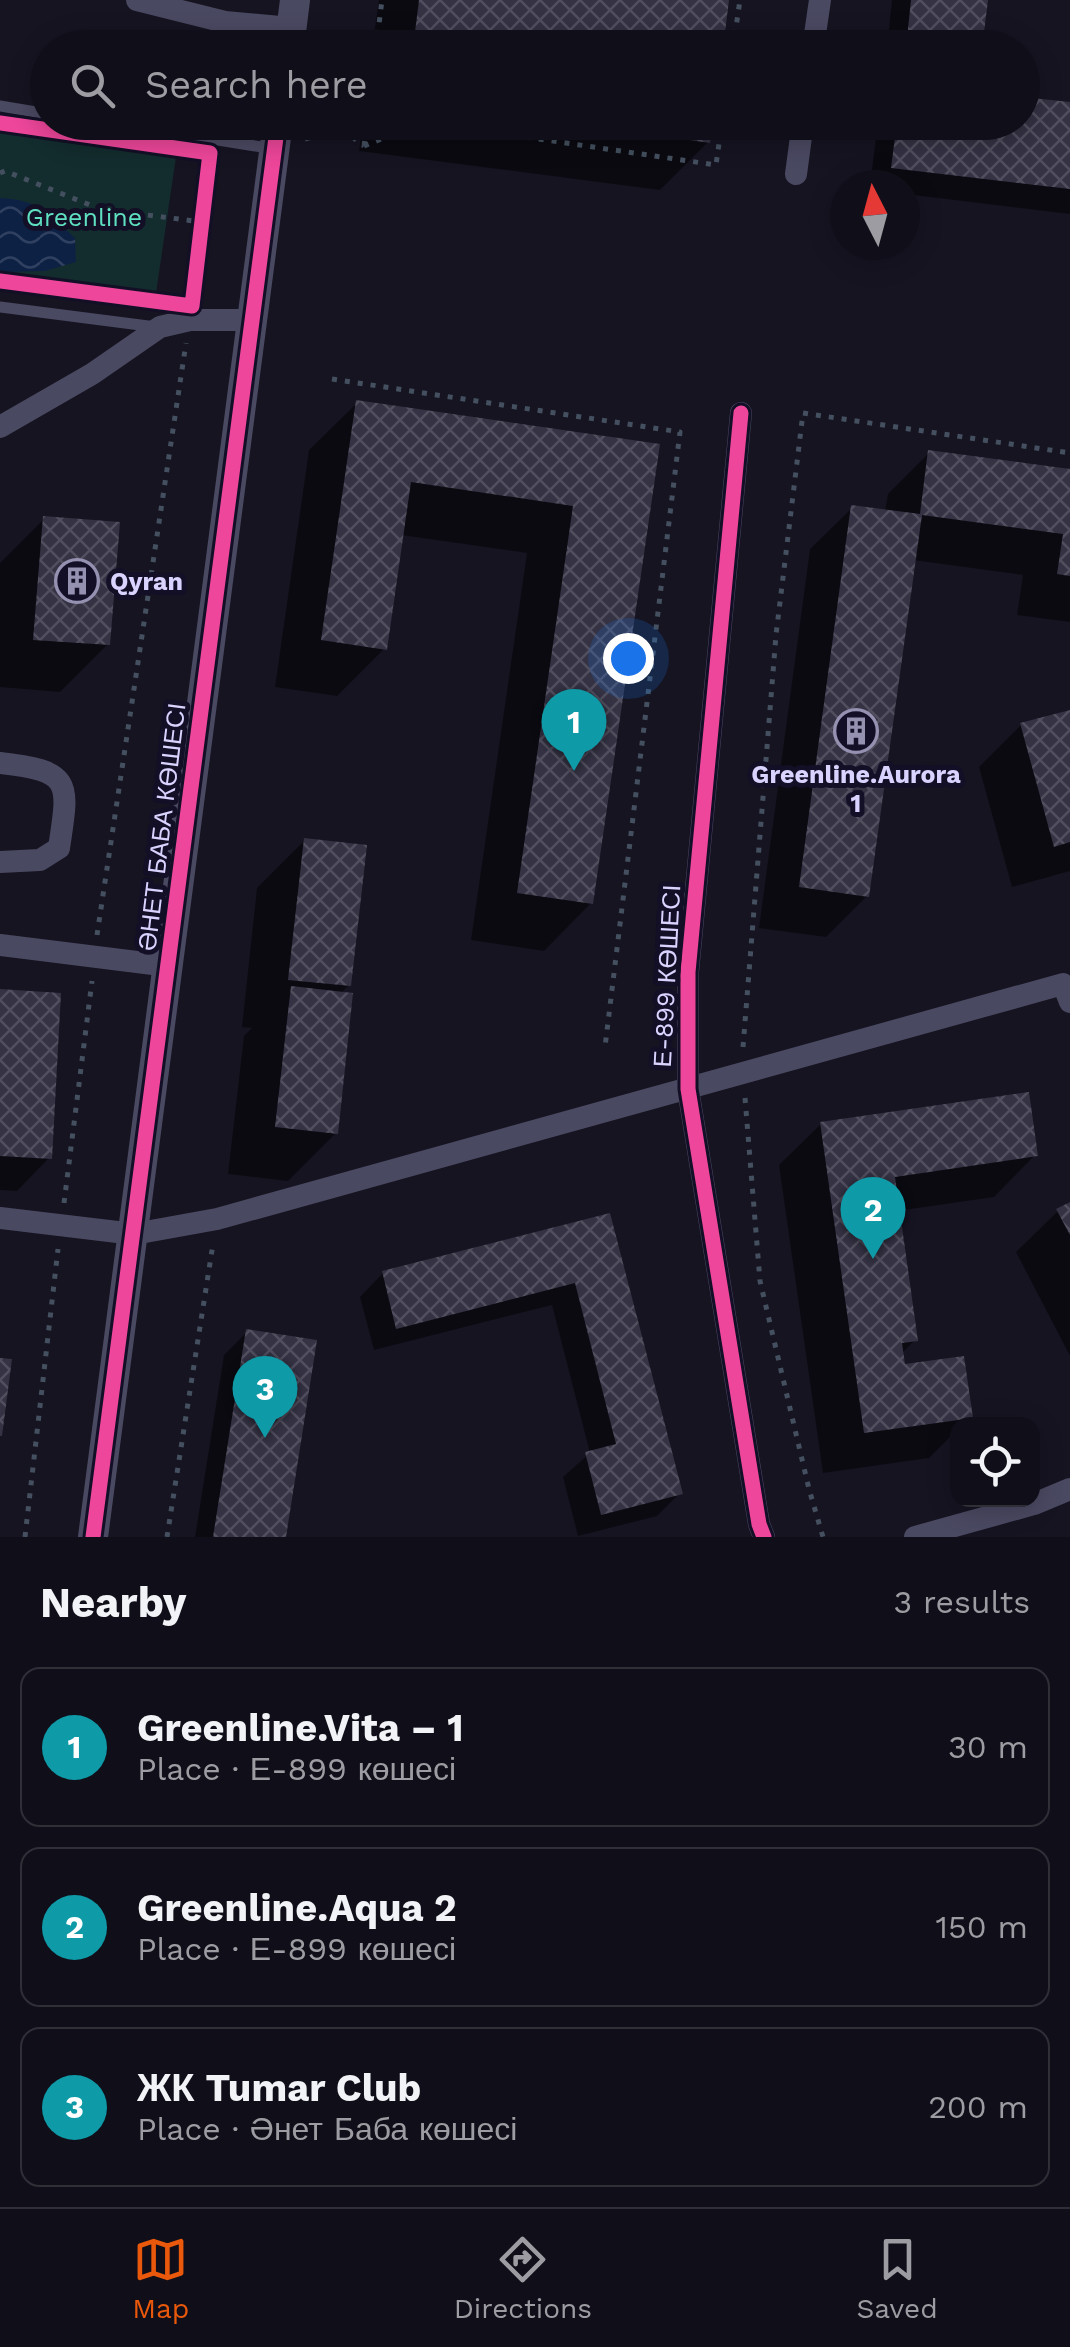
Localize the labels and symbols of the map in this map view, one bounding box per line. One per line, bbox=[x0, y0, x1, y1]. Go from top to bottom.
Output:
north arrow bbox=[830, 170, 920, 260]
park label: Greenline bbox=[26, 203, 142, 232]
building icon: Qyran bbox=[54, 558, 100, 604]
place label: Qyran bbox=[110, 567, 183, 596]
your location bbox=[603, 633, 654, 684]
pin: 1 bbox=[542, 688, 606, 771]
street label: ӘНЕТ БАБА КӨШЕСІ bbox=[132, 701, 192, 953]
building icon: Greenline.Aurora 1 bbox=[833, 708, 879, 754]
place label: Greenline.Aurora 1 bbox=[751, 760, 961, 818]
street label: Е-899 КӨШЕСІ bbox=[648, 884, 686, 1068]
pin: 2 bbox=[840, 1176, 906, 1259]
pin: 3 bbox=[232, 1356, 298, 1438]

